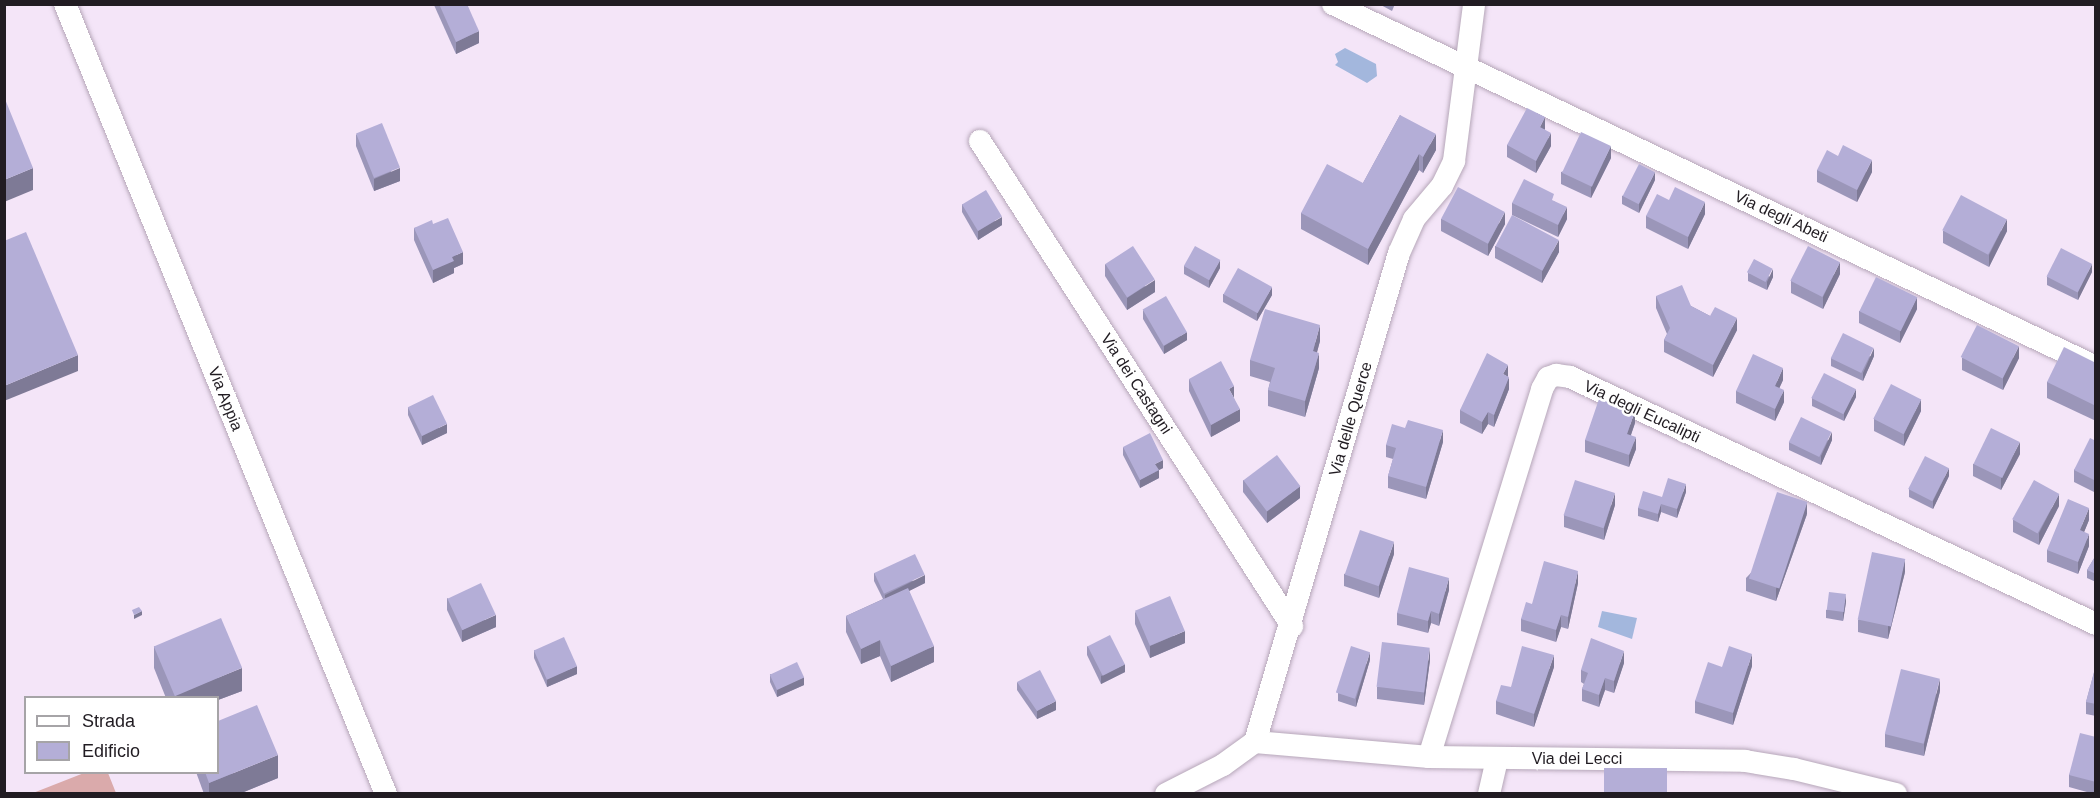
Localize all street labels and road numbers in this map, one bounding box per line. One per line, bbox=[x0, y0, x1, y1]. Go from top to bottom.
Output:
street label: Via degli Abeti bbox=[1731, 187, 1831, 247]
street label: Via dei Castagni bbox=[1096, 330, 1176, 438]
street label: Via delle Querce bbox=[1326, 360, 1376, 478]
street label: Via Appia bbox=[203, 364, 247, 434]
street label: Via degli Eucalipti bbox=[1581, 377, 1703, 447]
street label: Via dei Lecci bbox=[1532, 749, 1622, 769]

